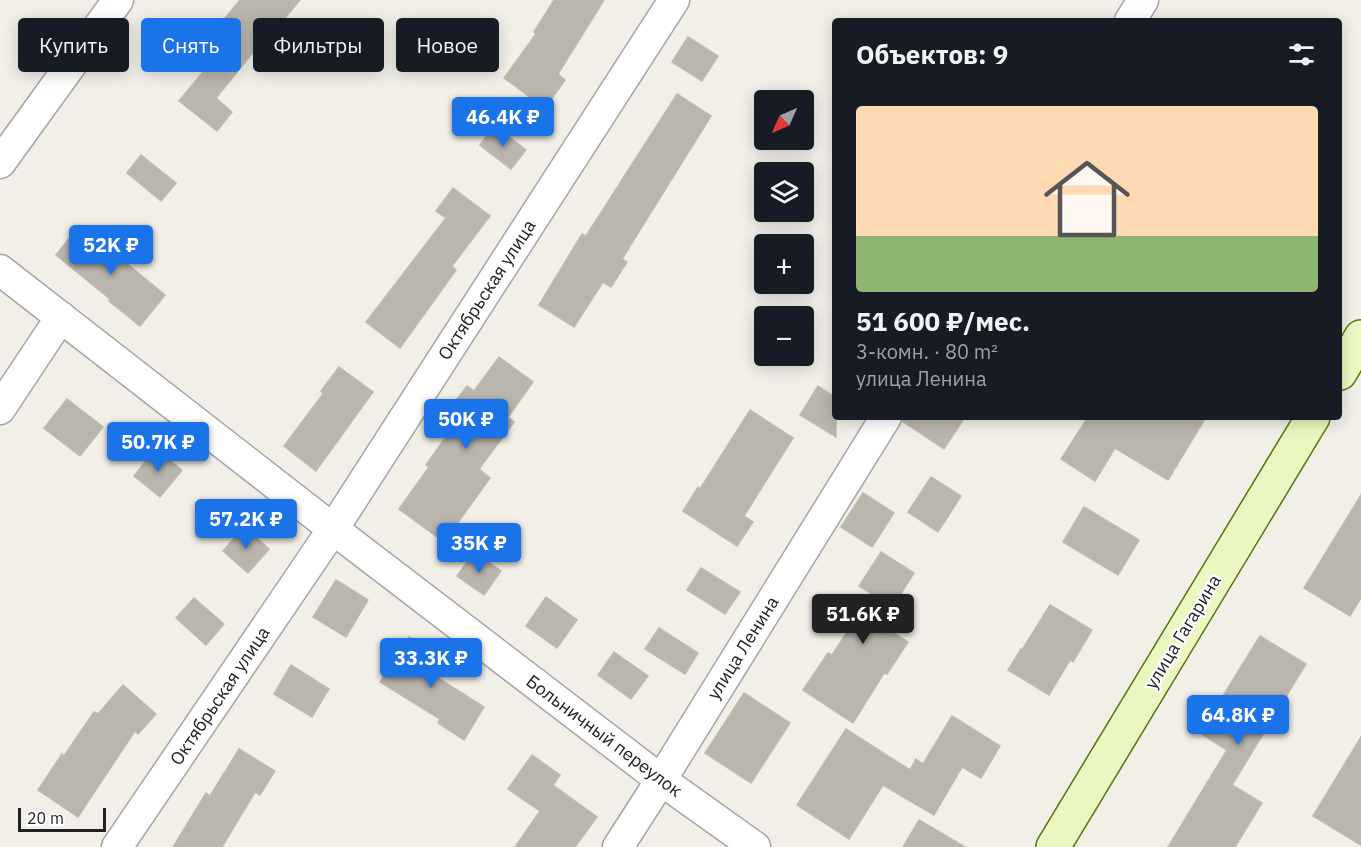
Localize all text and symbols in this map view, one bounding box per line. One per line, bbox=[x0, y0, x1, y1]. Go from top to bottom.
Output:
chip: Купить bbox=[18, 18, 129, 72]
chip: Снять bbox=[141, 18, 241, 72]
chip: Фильтры bbox=[253, 18, 384, 72]
chip: Новое bbox=[396, 18, 499, 72]
text: Объектов: 9 bbox=[856, 37, 1008, 71]
icon: filters bbox=[1285, 38, 1318, 71]
north arrow bbox=[754, 90, 814, 150]
map controls bbox=[754, 90, 814, 366]
pin: 46.4K ₽ bbox=[448, 97, 558, 148]
text: 46.4K ₽ bbox=[466, 103, 540, 130]
icon: home bbox=[1033, 145, 1141, 253]
button: layers bbox=[754, 162, 814, 222]
street label: Октябрьская улица bbox=[433, 215, 541, 364]
pin: 52K ₽ bbox=[69, 225, 153, 276]
text: 52K ₽ bbox=[83, 231, 139, 258]
button: + bbox=[754, 234, 814, 294]
text: 51 600 ₽/мес. bbox=[856, 304, 1030, 338]
button: − bbox=[754, 306, 814, 366]
text: 3-комн. · 80 m² bbox=[856, 338, 998, 365]
text: улица Ленина bbox=[856, 365, 987, 392]
pin: 50K ₽ bbox=[424, 399, 508, 450]
text: 50K ₽ bbox=[438, 405, 494, 432]
pin: 50.7K ₽ bbox=[103, 422, 213, 473]
text: 50.7K ₽ bbox=[121, 428, 195, 455]
pin: 57.2K ₽ bbox=[191, 499, 301, 550]
text: 57.2K ₽ bbox=[209, 505, 283, 532]
pin: 35K ₽ bbox=[437, 523, 521, 574]
text: 35K ₽ bbox=[451, 529, 507, 556]
street label: улица Гагарина bbox=[1139, 570, 1226, 693]
street label: улица Ленина bbox=[702, 591, 784, 704]
pin: 51.6K ₽ bbox=[808, 594, 918, 645]
text: 51.6K ₽ bbox=[826, 600, 900, 627]
street label: Октябрьская улица bbox=[165, 622, 275, 770]
pin: 33.3K ₽ bbox=[376, 638, 486, 689]
text: 33.3K ₽ bbox=[394, 644, 468, 671]
street label: Больничный переулок bbox=[522, 669, 687, 802]
pin: 64.8K ₽ bbox=[1183, 695, 1293, 746]
text: 64.8K ₽ bbox=[1201, 701, 1275, 728]
scale bar bbox=[18, 805, 106, 832]
text: 20 m bbox=[27, 808, 64, 828]

